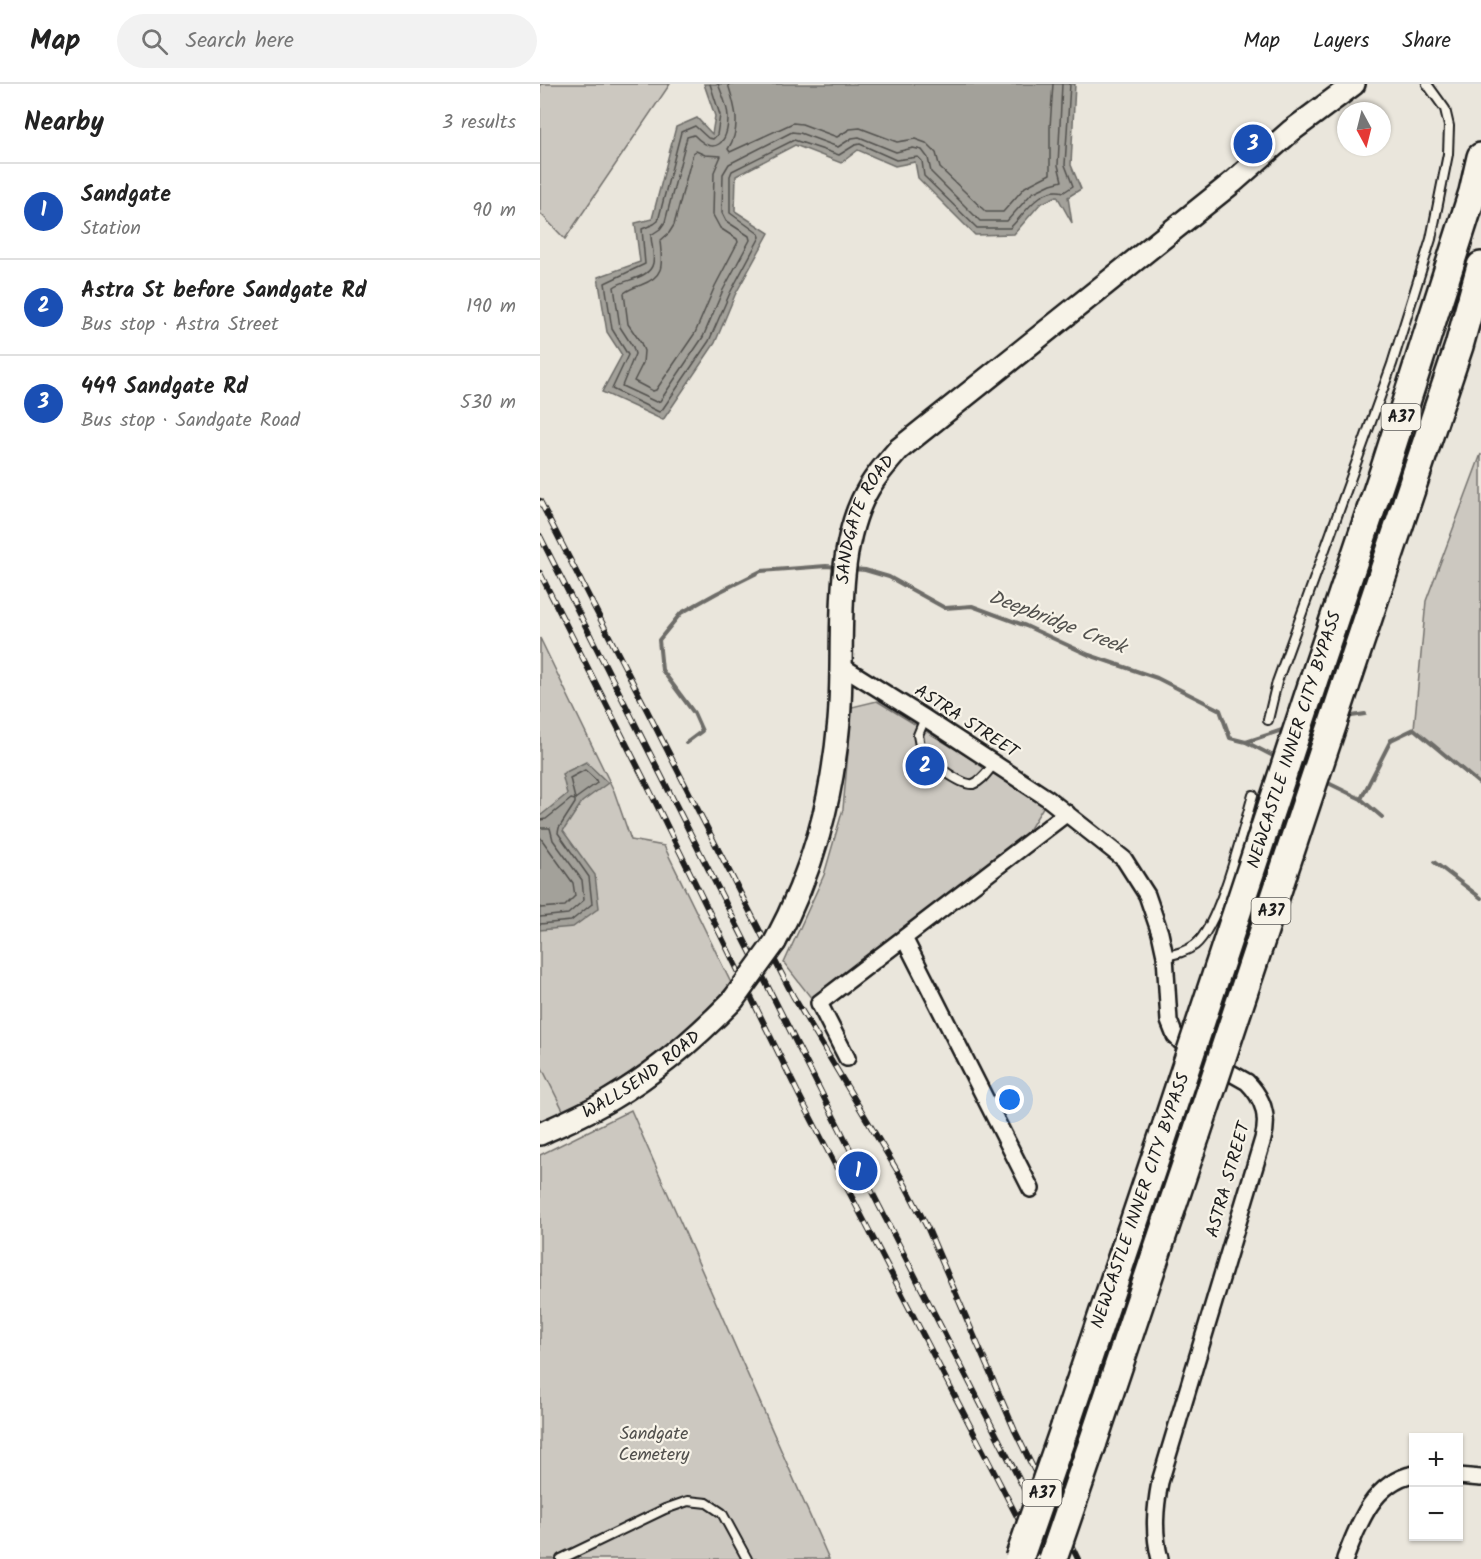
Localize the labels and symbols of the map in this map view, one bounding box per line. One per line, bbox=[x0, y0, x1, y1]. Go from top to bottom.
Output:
north arrow bbox=[1337, 102, 1391, 156]
pin: 3 bbox=[1234, 122, 1272, 166]
road number: A37 bbox=[1382, 404, 1420, 430]
street label: SANDGATE ROAD bbox=[829, 448, 903, 585]
water label: Deepbridge Creek bbox=[984, 582, 1133, 665]
street label: NEWCASTLE INNER CITY BYPASS bbox=[1240, 607, 1350, 872]
street label: ASTRA STREET bbox=[908, 677, 1025, 767]
pin: 2 bbox=[906, 744, 944, 788]
road number: A37 bbox=[1252, 898, 1290, 924]
street label: WALLSEND ROAD bbox=[577, 1023, 708, 1127]
street label: NEWCASTLE INNER CITY BYPASS bbox=[1084, 1069, 1199, 1333]
your location bbox=[995, 1085, 1024, 1114]
street label: ASTRA STREET bbox=[1199, 1117, 1260, 1241]
pin: 1 bbox=[838, 1148, 878, 1194]
park label: Sandgate Cemetery bbox=[619, 1420, 690, 1470]
road number: A37 bbox=[1022, 1480, 1062, 1506]

